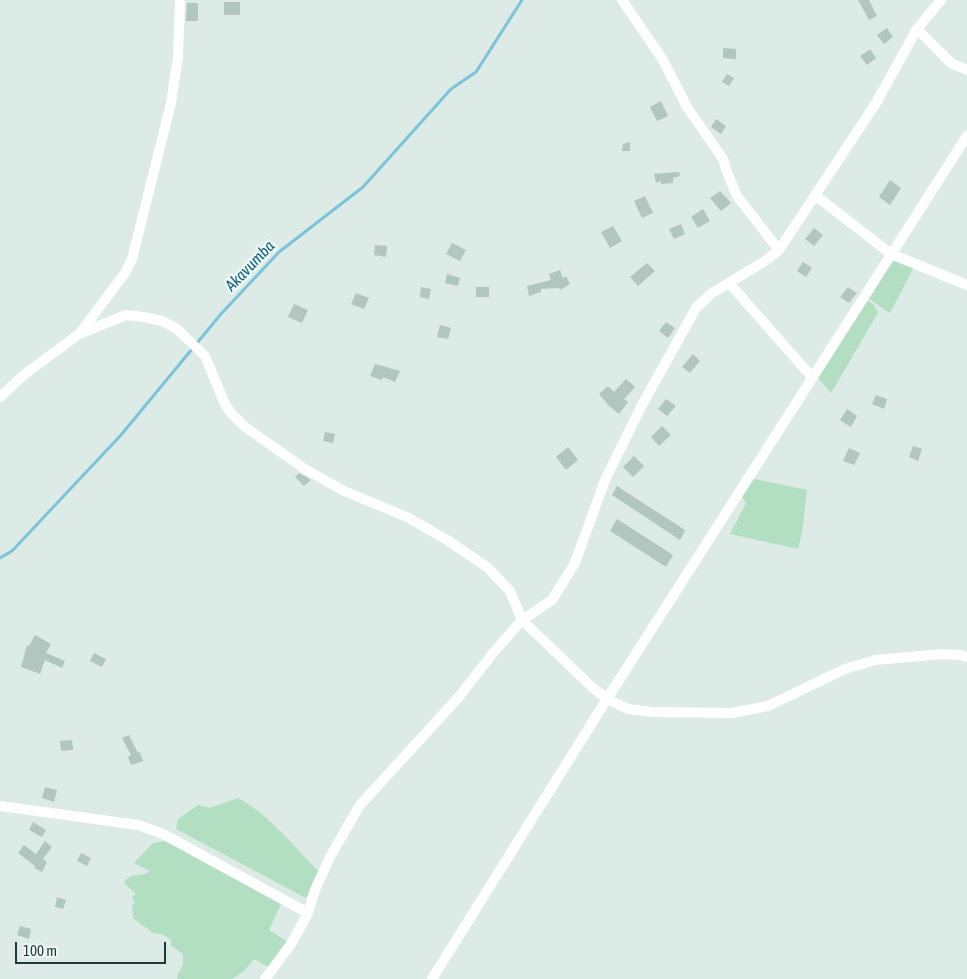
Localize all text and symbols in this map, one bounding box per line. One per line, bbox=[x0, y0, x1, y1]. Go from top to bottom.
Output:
water label: Akavumba bbox=[221, 237, 279, 295]
scale bar bbox=[18, 932, 169, 964]
text: 100 m bbox=[23, 942, 57, 959]

